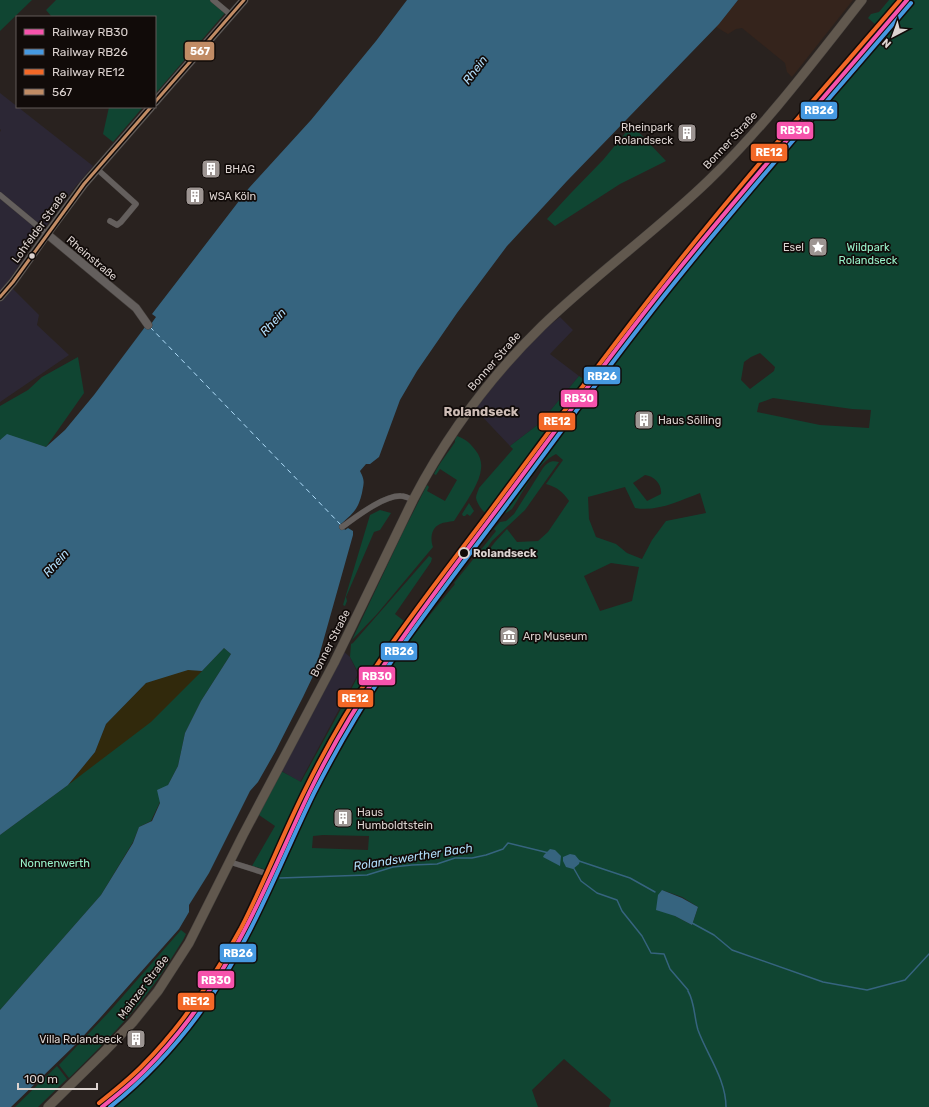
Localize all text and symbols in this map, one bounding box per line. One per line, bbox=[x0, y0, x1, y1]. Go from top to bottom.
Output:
legend bbox=[16, 16, 156, 108]
north arrow bbox=[873, 16, 913, 56]
text: Railway RB30 bbox=[52, 25, 128, 39]
text: N bbox=[879, 36, 894, 51]
line badge: 567 bbox=[184, 41, 215, 61]
text: Railway RB26 bbox=[52, 45, 128, 59]
text: 567 bbox=[190, 45, 211, 58]
water label: Rhein bbox=[460, 53, 490, 87]
text: Railway RE12 bbox=[52, 65, 125, 79]
text: 567 bbox=[52, 85, 72, 99]
line badge: RB26 bbox=[800, 101, 838, 120]
text: RB26 bbox=[804, 104, 834, 117]
street label: Bonner Straße bbox=[700, 109, 760, 172]
place label: Rheinpark Rolandseck bbox=[614, 121, 673, 147]
line badge: RB30 bbox=[776, 121, 814, 140]
building icon: Rheinpark Rolandseck bbox=[676, 122, 698, 144]
text: RB30 bbox=[780, 124, 810, 137]
line badge: RE12 bbox=[750, 143, 788, 162]
text: RE12 bbox=[755, 146, 783, 159]
building icon: BHAG bbox=[200, 158, 222, 180]
place label: BHAG bbox=[225, 163, 255, 176]
building icon: WSA Köln bbox=[184, 185, 206, 207]
street label: Lohfelder Straße bbox=[9, 189, 70, 266]
place label: WSA Köln bbox=[209, 190, 256, 203]
street label: Rheinstraße bbox=[64, 233, 120, 283]
place icon: Esel bbox=[807, 236, 829, 258]
place label: Esel bbox=[783, 241, 804, 254]
park label: Wildpark Rolandseck bbox=[839, 241, 898, 267]
unlabelled marker bbox=[27, 251, 37, 261]
water label: Rhein bbox=[257, 305, 289, 339]
street label: Bonner Straße bbox=[465, 329, 523, 393]
line badge: RB26 bbox=[583, 366, 621, 385]
text: RB26 bbox=[587, 370, 617, 383]
line badge: RB30 bbox=[560, 389, 598, 408]
text: RB30 bbox=[564, 392, 594, 405]
district label: Rolandseck bbox=[444, 404, 519, 419]
building icon: Haus Sölling bbox=[633, 409, 655, 431]
line badge: RE12 bbox=[538, 412, 576, 431]
place label: Haus Sölling bbox=[658, 414, 721, 427]
text: RE12 bbox=[543, 415, 571, 428]
water label: Rhein bbox=[40, 546, 72, 580]
marker: Rolandseck bbox=[458, 547, 470, 559]
place label: Rolandseck bbox=[473, 547, 537, 560]
street label: Bonner Straße bbox=[308, 607, 353, 679]
museum icon: Arp Museum bbox=[498, 625, 520, 647]
place label: Arp Museum bbox=[523, 630, 588, 643]
line badge: RB26 bbox=[380, 642, 418, 661]
text: RB26 bbox=[384, 645, 414, 658]
line badge: RB30 bbox=[358, 666, 396, 686]
text: RB30 bbox=[362, 670, 392, 683]
line badge: RE12 bbox=[337, 689, 374, 708]
text: RE12 bbox=[341, 692, 369, 705]
place label: Haus Humboldtstein bbox=[357, 806, 433, 832]
building icon: Haus Humboldtstein bbox=[332, 807, 354, 829]
water label: Rolandswerther Bach bbox=[352, 841, 474, 873]
park label: Nonnenwerth bbox=[20, 857, 90, 870]
line badge: RB26 bbox=[219, 943, 257, 963]
text: RB26 bbox=[223, 947, 253, 960]
street label: Mainzer Straße bbox=[115, 953, 172, 1022]
line badge: RB30 bbox=[197, 970, 235, 989]
text: RB30 bbox=[201, 974, 231, 987]
line badge: RE12 bbox=[177, 992, 215, 1011]
text: RE12 bbox=[182, 995, 210, 1008]
building icon: Villa Rolandseck bbox=[125, 1028, 147, 1050]
place label: Villa Rolandseck bbox=[39, 1033, 122, 1046]
scale bar bbox=[18, 1065, 97, 1091]
text: 100 m bbox=[24, 1072, 58, 1086]

